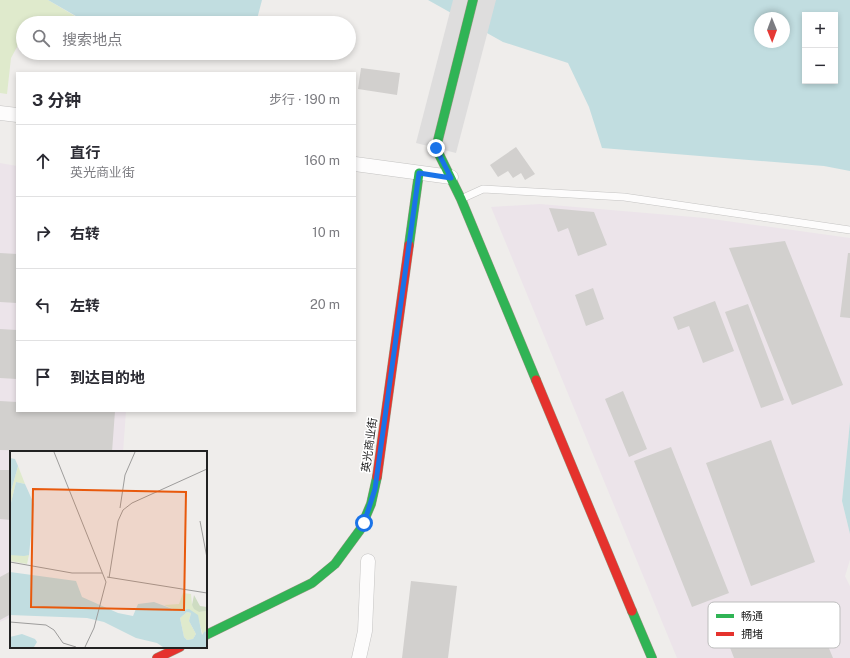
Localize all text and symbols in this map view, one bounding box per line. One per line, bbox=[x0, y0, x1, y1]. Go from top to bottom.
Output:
north arrow bbox=[754, 12, 790, 48]
map controls bbox=[802, 12, 838, 84]
button: + bbox=[802, 12, 838, 48]
search box bbox=[16, 16, 356, 60]
icon: search bbox=[30, 27, 52, 49]
text: 搜索地点 bbox=[62, 31, 122, 48]
button: − bbox=[802, 48, 838, 84]
text: 3 分钟 bbox=[32, 90, 81, 110]
text: 步行 · 190 m bbox=[269, 92, 340, 107]
route end bbox=[427, 139, 445, 157]
text: 直行 bbox=[70, 144, 100, 161]
icon: ahead bbox=[32, 150, 54, 172]
text: 160 m bbox=[304, 153, 340, 168]
text: 英光商业街 bbox=[70, 165, 135, 180]
icon: right bbox=[32, 222, 54, 244]
text: 右转 bbox=[70, 225, 100, 242]
text: 10 m bbox=[312, 225, 340, 240]
icon: left bbox=[32, 294, 54, 316]
text: 左转 bbox=[70, 297, 100, 314]
text: 20 m bbox=[310, 297, 340, 312]
icon: arrive bbox=[32, 366, 54, 388]
text: 到达目的地 bbox=[70, 369, 145, 386]
street label: 英光商业街 bbox=[359, 417, 379, 473]
inset map bbox=[10, 451, 207, 648]
route start bbox=[355, 514, 373, 532]
legend bbox=[708, 602, 840, 648]
text: 畅通 bbox=[741, 610, 763, 622]
text: 拥堵 bbox=[741, 628, 763, 640]

